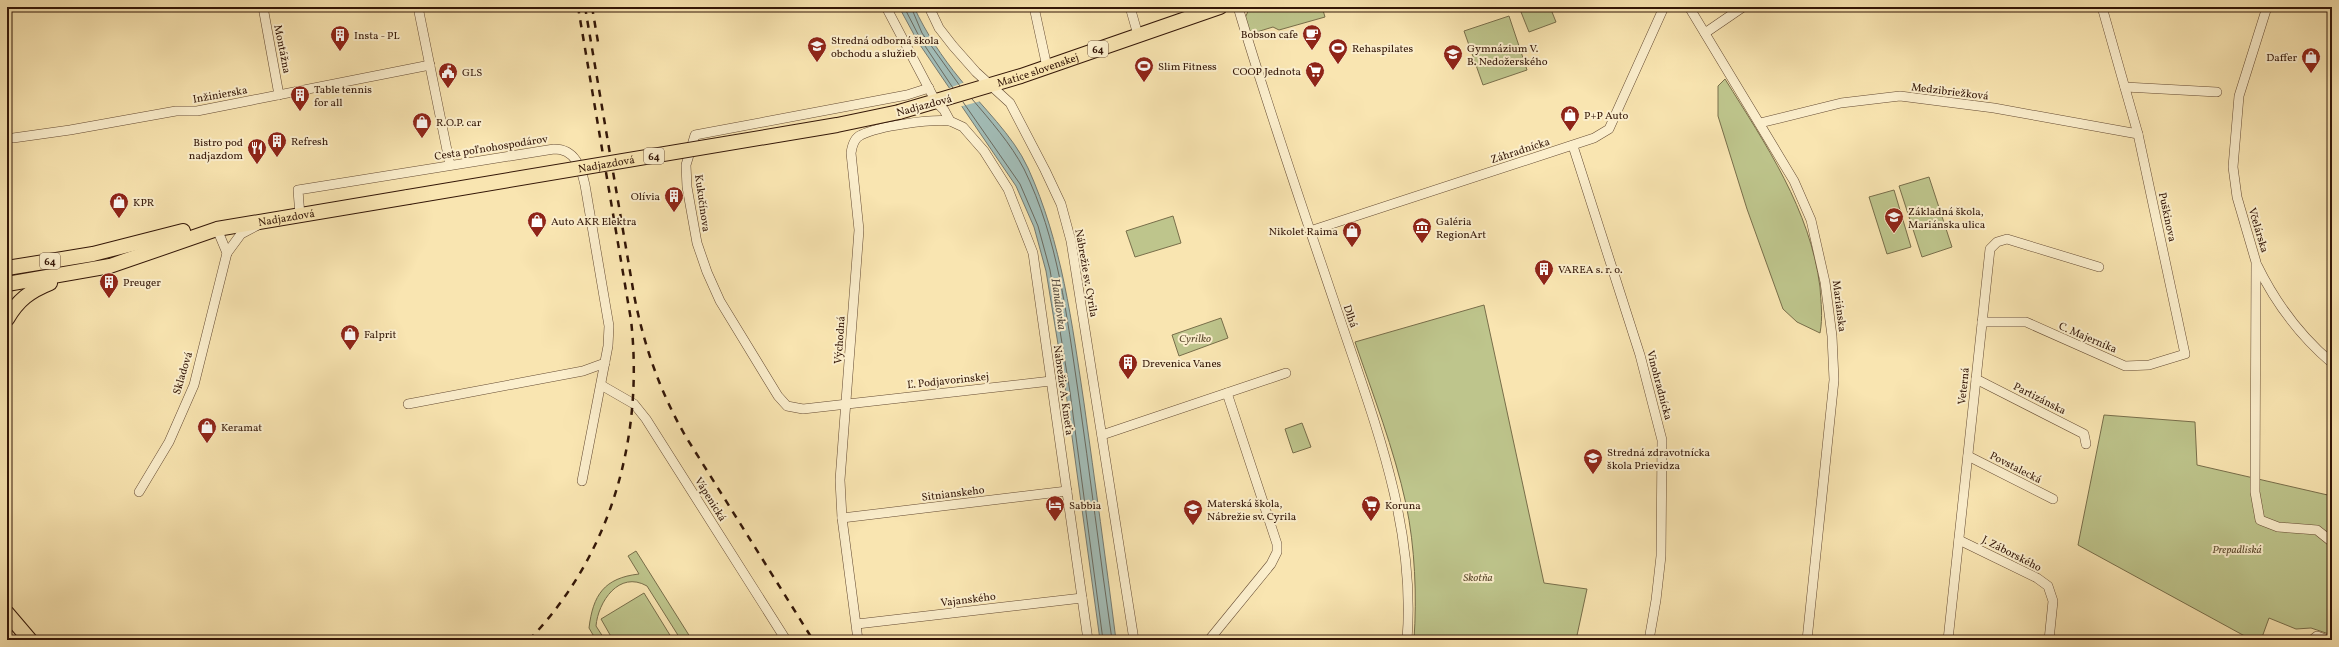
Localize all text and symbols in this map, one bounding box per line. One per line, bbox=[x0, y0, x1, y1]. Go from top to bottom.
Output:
cafe icon: Bobson cafe bbox=[1301, 23, 1323, 51]
street label: Montážna bbox=[269, 24, 294, 75]
building icon: Insta - PL bbox=[329, 24, 351, 52]
place label: Bobson cafe bbox=[1241, 28, 1298, 43]
place label: Insta - PL bbox=[354, 29, 400, 44]
place label: Stredná odborná škola obchodu a služieb bbox=[831, 34, 940, 62]
school or university icon: Stredná odborná škola obchodu a služieb bbox=[806, 35, 828, 63]
sports icon: Rehaspilates bbox=[1327, 37, 1349, 65]
road number: 64 bbox=[1088, 41, 1108, 57]
place label: Rehaspilates bbox=[1352, 42, 1413, 57]
place label: Gymnázium V. B. Nedožerského bbox=[1467, 42, 1548, 70]
school or university icon: Gymnázium V. B. Nedožerského bbox=[1442, 43, 1464, 71]
shop icon: Daffer bbox=[2300, 46, 2322, 74]
street label: Matice slovenskej bbox=[995, 51, 1081, 92]
place label: Daffer bbox=[2266, 51, 2297, 66]
sports icon: Slim Fitness bbox=[1133, 55, 1155, 83]
place label: Slim Fitness bbox=[1158, 60, 1217, 75]
supermarket icon: COOP Jednota bbox=[1304, 60, 1326, 88]
public building icon: GLS bbox=[437, 61, 459, 89]
place label: COOP Jednota bbox=[1233, 65, 1302, 80]
place label: GLS bbox=[462, 66, 482, 81]
street label: Medzibriežková bbox=[1910, 80, 1990, 105]
street label: Inžinierska bbox=[192, 83, 249, 108]
place label: Table tennis for all bbox=[314, 83, 372, 111]
building icon: Table tennis for all bbox=[289, 84, 311, 112]
street label: Nadjazdová bbox=[895, 92, 954, 121]
shop icon: P+P Auto bbox=[1559, 104, 1581, 132]
place label: P+P Auto bbox=[1584, 109, 1629, 124]
shop icon: R.O.P. car bbox=[411, 111, 433, 139]
place label: R.O.P. car bbox=[436, 116, 482, 131]
building icon: Refresh bbox=[266, 130, 288, 158]
street label: Cesta poľnohospodárov bbox=[433, 132, 549, 165]
place label: Refresh bbox=[291, 135, 329, 150]
street label: Záhradnícka bbox=[1489, 135, 1552, 168]
place label: Bistro pod nadjazdom bbox=[189, 136, 243, 164]
restaurant icon: Bistro pod nadjazdom bbox=[246, 137, 268, 165]
road number: 64 bbox=[644, 148, 664, 164]
street label: Nadjazdová bbox=[577, 153, 636, 177]
street label: Kukučínova bbox=[690, 174, 713, 233]
building icon: Olívia bbox=[663, 185, 685, 213]
place label: Olívia bbox=[631, 190, 661, 205]
shop icon: KPR bbox=[108, 191, 130, 219]
street label: Puškinova bbox=[2154, 191, 2179, 244]
place label: KPR bbox=[133, 196, 155, 211]
place label: Základná škola, Mariánska ulica bbox=[1908, 205, 1986, 233]
school or university icon: Základná škola, Mariánska ulica bbox=[1883, 206, 1905, 234]
street label: Včelárska bbox=[2244, 206, 2272, 255]
street label: Nadjazdová bbox=[257, 207, 316, 231]
shop icon: Auto AKR Elektra bbox=[526, 210, 548, 238]
place label: Auto AKR Elektra bbox=[551, 215, 637, 230]
place label: Galéria RegionArt bbox=[1436, 215, 1486, 243]
museum icon: Galéria RegionArt bbox=[1411, 216, 1433, 244]
shop icon: Nikolet Raima bbox=[1341, 220, 1363, 248]
place label: Nikolet Raima bbox=[1269, 225, 1339, 240]
street label: Nábrežie sv. Cyrila bbox=[1070, 228, 1101, 319]
road number: 64 bbox=[40, 253, 60, 269]
building icon: VAREA s. r. o. bbox=[1533, 258, 1555, 286]
place label: VAREA s. r. o. bbox=[1558, 263, 1623, 278]
building icon: Preuger bbox=[98, 271, 120, 299]
place label: Preuger bbox=[123, 276, 161, 291]
water label: Handlovka bbox=[1046, 277, 1070, 331]
street label: Mariánska bbox=[1828, 280, 1849, 333]
street label: Dlhá bbox=[1339, 303, 1361, 330]
street label: Východná bbox=[831, 315, 850, 365]
street label: C. Majerníka bbox=[2056, 319, 2119, 358]
shop icon: Falprit bbox=[339, 323, 361, 351]
place label: Falprit bbox=[364, 328, 397, 343]
park label: Cyrilko bbox=[1179, 332, 1211, 347]
street label: Nábrežie A. Kmeťa bbox=[1049, 344, 1076, 437]
street label: Vinohradnícka bbox=[1642, 349, 1675, 422]
street label: Skladová bbox=[170, 350, 197, 397]
building icon: Drevenica Vanes bbox=[1117, 352, 1139, 380]
place label: Drevenica Vanes bbox=[1142, 357, 1222, 372]
street label: Veterná bbox=[1955, 366, 1974, 406]
street label: Ľ. Podjavorinskej bbox=[906, 370, 990, 393]
street label: Partizánska bbox=[2010, 380, 2069, 419]
shop icon: Keramat bbox=[196, 416, 218, 444]
place label: Keramat bbox=[221, 421, 262, 436]
place label: Stredná zdravotnícka škola Prievidza bbox=[1607, 446, 1711, 474]
school or university icon: Stredná zdravotnícka škola Prievidza bbox=[1582, 447, 1604, 475]
street label: Povstalecká bbox=[1987, 449, 2044, 488]
street label: Vápenická bbox=[690, 475, 729, 525]
street label: Sitnianskeho bbox=[921, 483, 986, 506]
hotel icon: Sabbia bbox=[1044, 494, 1066, 522]
supermarket icon: Koruna bbox=[1360, 494, 1382, 522]
place label: Materská škola, Nábrežie sv. Cyrila bbox=[1207, 497, 1297, 525]
school or university icon: Materská škola, Nábrežie sv. Cyrila bbox=[1182, 498, 1204, 526]
place label: Sabbia bbox=[1069, 499, 1102, 514]
place label: Koruna bbox=[1385, 499, 1421, 514]
street label: J. Záborského bbox=[1979, 533, 2044, 576]
park label: Prepadliská bbox=[2212, 543, 2262, 558]
park label: Skotňa bbox=[1463, 571, 1493, 586]
street label: Vajanského bbox=[940, 590, 997, 611]

